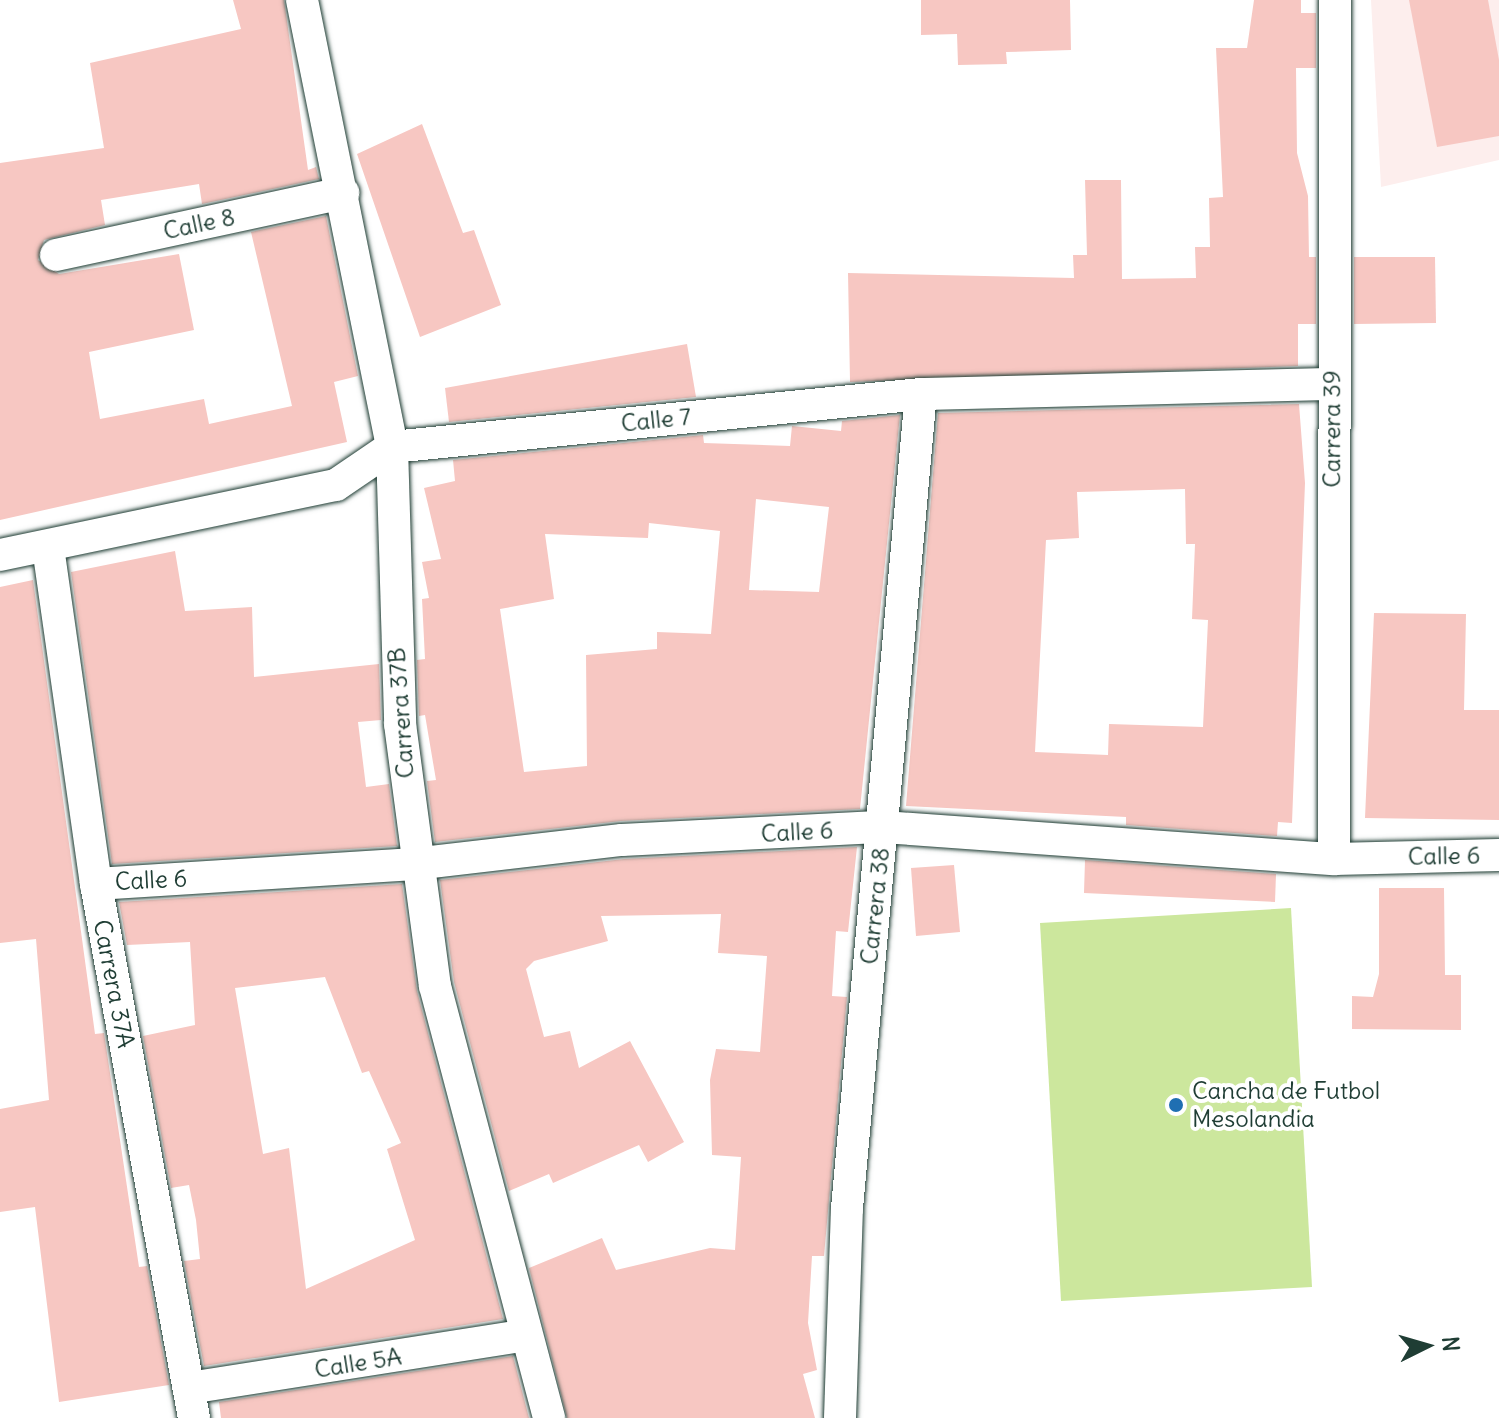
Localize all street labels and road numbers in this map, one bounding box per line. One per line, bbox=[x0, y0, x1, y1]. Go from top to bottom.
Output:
street label: Calle 8 bbox=[161, 202, 237, 246]
street label: Carrera 39 bbox=[1318, 370, 1346, 488]
street label: Calle 7 bbox=[619, 402, 693, 438]
street label: Carrera 37B bbox=[382, 647, 420, 779]
street label: Calle 6 bbox=[760, 816, 834, 848]
street label: Calle 6 bbox=[1407, 841, 1481, 871]
street label: Carrera 38 bbox=[855, 846, 895, 966]
street label: Calle 6 bbox=[114, 864, 188, 896]
street label: Carrera 37A bbox=[87, 917, 141, 1051]
street label: Calle 5A bbox=[312, 1342, 404, 1384]

